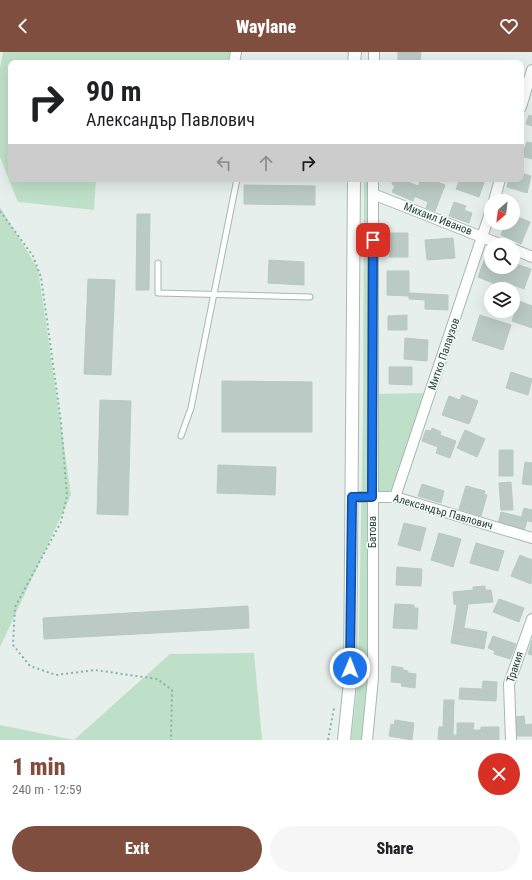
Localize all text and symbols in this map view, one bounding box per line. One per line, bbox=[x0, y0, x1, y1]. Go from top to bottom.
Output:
icon: back bbox=[12, 15, 34, 37]
icon: heart bbox=[498, 15, 520, 37]
text: Waylane bbox=[236, 16, 296, 37]
text: 90 m bbox=[86, 75, 142, 108]
icon: right bbox=[20, 76, 72, 128]
text: Александър Павлович bbox=[86, 109, 255, 130]
icon: left bbox=[213, 152, 235, 174]
icon: ahead bbox=[255, 152, 277, 174]
icon: right bbox=[297, 152, 319, 174]
north arrow bbox=[484, 194, 520, 230]
map controls bbox=[484, 194, 520, 318]
street label: Михаил Иванов bbox=[402, 200, 474, 238]
pin bbox=[356, 223, 390, 257]
icon: arrive bbox=[362, 229, 384, 251]
button: search bbox=[484, 238, 520, 274]
button: layers bbox=[484, 282, 520, 318]
street label: Митко Палаузов bbox=[426, 316, 462, 392]
street label: Александър Павлович bbox=[392, 492, 494, 532]
street label: Батова bbox=[366, 516, 379, 548]
position arrow bbox=[329, 647, 371, 689]
street label: Тракия bbox=[504, 650, 526, 684]
text: 1 min bbox=[12, 753, 66, 781]
button: close bbox=[478, 753, 520, 795]
text: 240 m · 12:59 bbox=[12, 782, 82, 797]
button: Exit bbox=[12, 826, 262, 872]
button: Share bbox=[270, 826, 520, 872]

